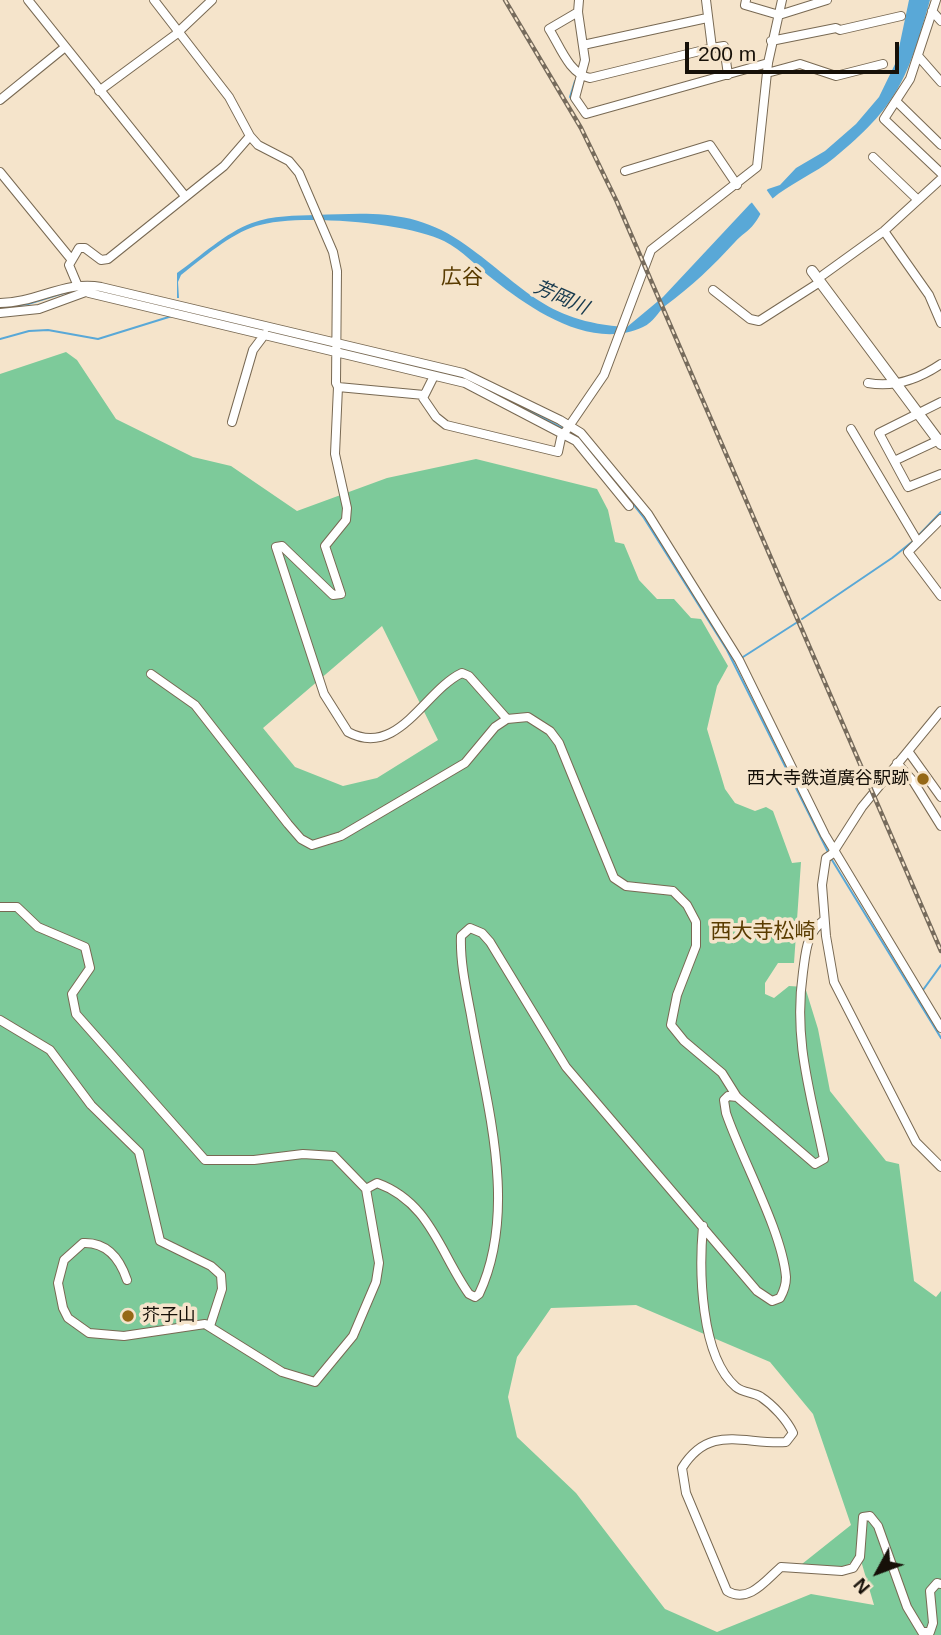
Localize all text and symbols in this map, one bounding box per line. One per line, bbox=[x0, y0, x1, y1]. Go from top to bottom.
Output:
scale bar bbox=[689, 28, 902, 72]
text: 200 m bbox=[698, 42, 756, 65]
district label: 広谷 bbox=[441, 265, 483, 291]
water label: 芳岡川 bbox=[530, 276, 592, 320]
place label: 西大寺鉄道廣谷駅跡 bbox=[747, 768, 909, 790]
marker: 西大寺鉄道廣谷駅跡 bbox=[915, 771, 931, 787]
district label: 西大寺松崎 bbox=[711, 919, 815, 945]
place label: 芥子山 bbox=[142, 1305, 196, 1327]
marker: 芥子山 bbox=[120, 1308, 136, 1324]
north arrow bbox=[843, 1537, 913, 1607]
text: N bbox=[849, 1574, 874, 1598]

